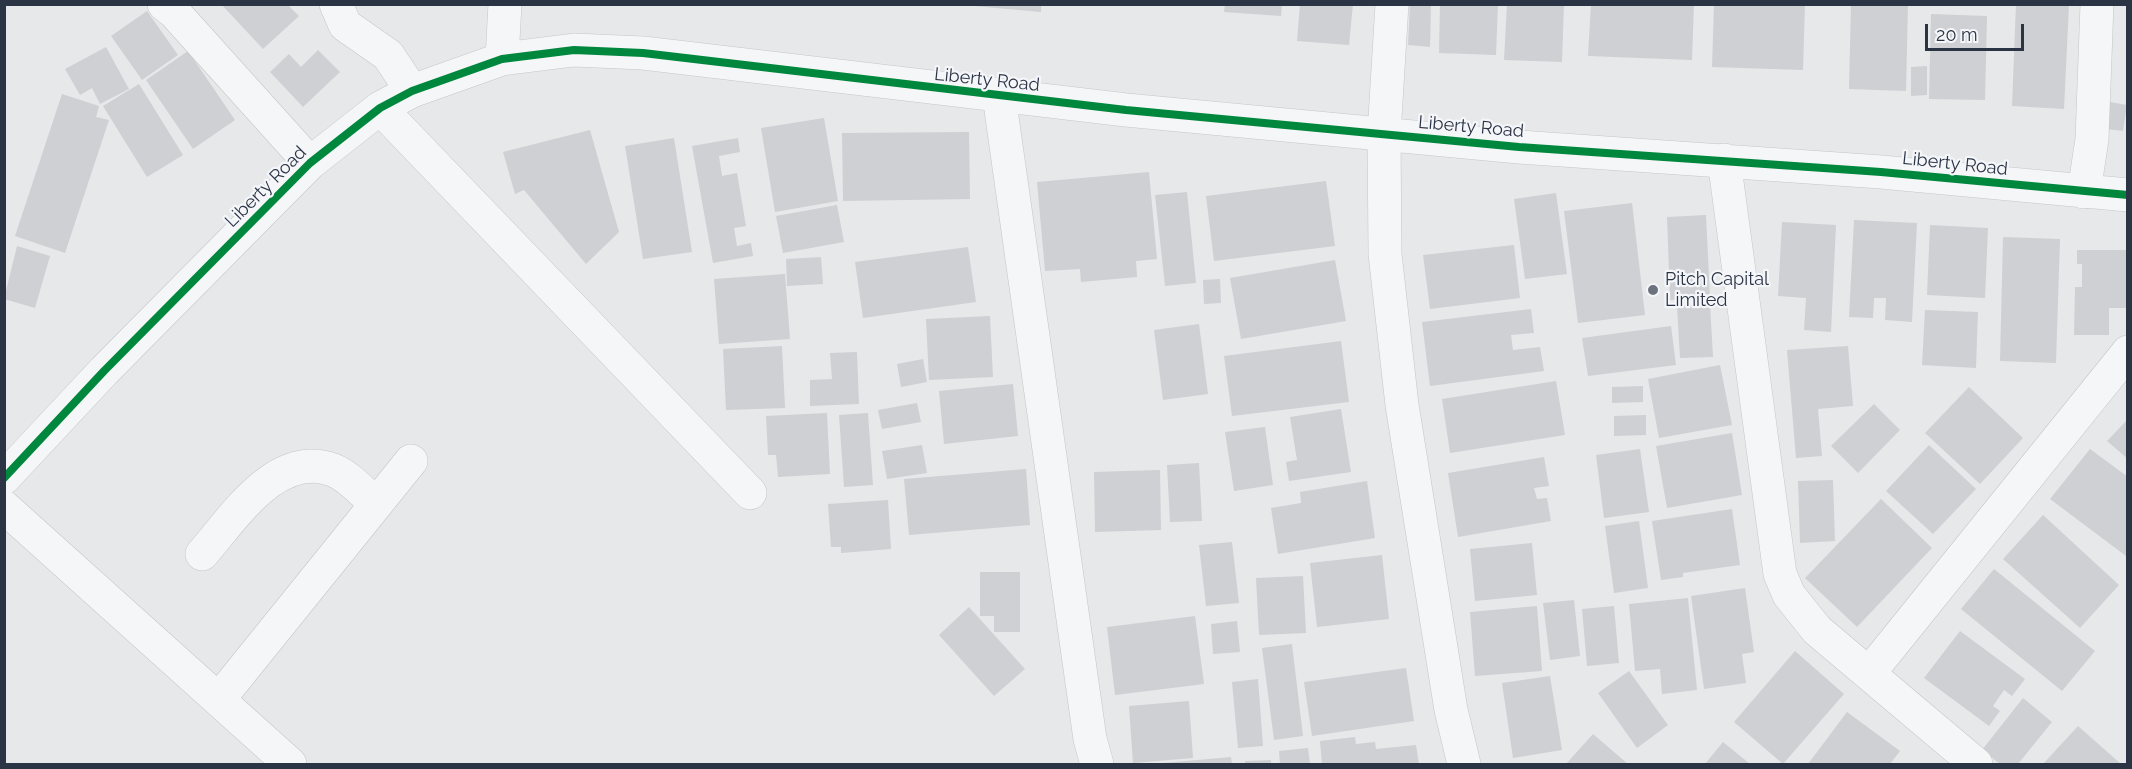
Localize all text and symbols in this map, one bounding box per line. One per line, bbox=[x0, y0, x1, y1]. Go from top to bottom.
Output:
scale bar bbox=[1928, 12, 2027, 50]
text: 20 m bbox=[1936, 24, 1978, 45]
street label: Liberty Road bbox=[933, 64, 1041, 96]
street label: Liberty Road bbox=[1417, 112, 1525, 142]
street label: Liberty Road bbox=[221, 142, 311, 232]
street label: Liberty Road bbox=[1901, 148, 2009, 180]
place label: Pitch Capital Limited bbox=[1665, 269, 1769, 312]
marker: Pitch Capital Limited bbox=[1646, 283, 1660, 297]

